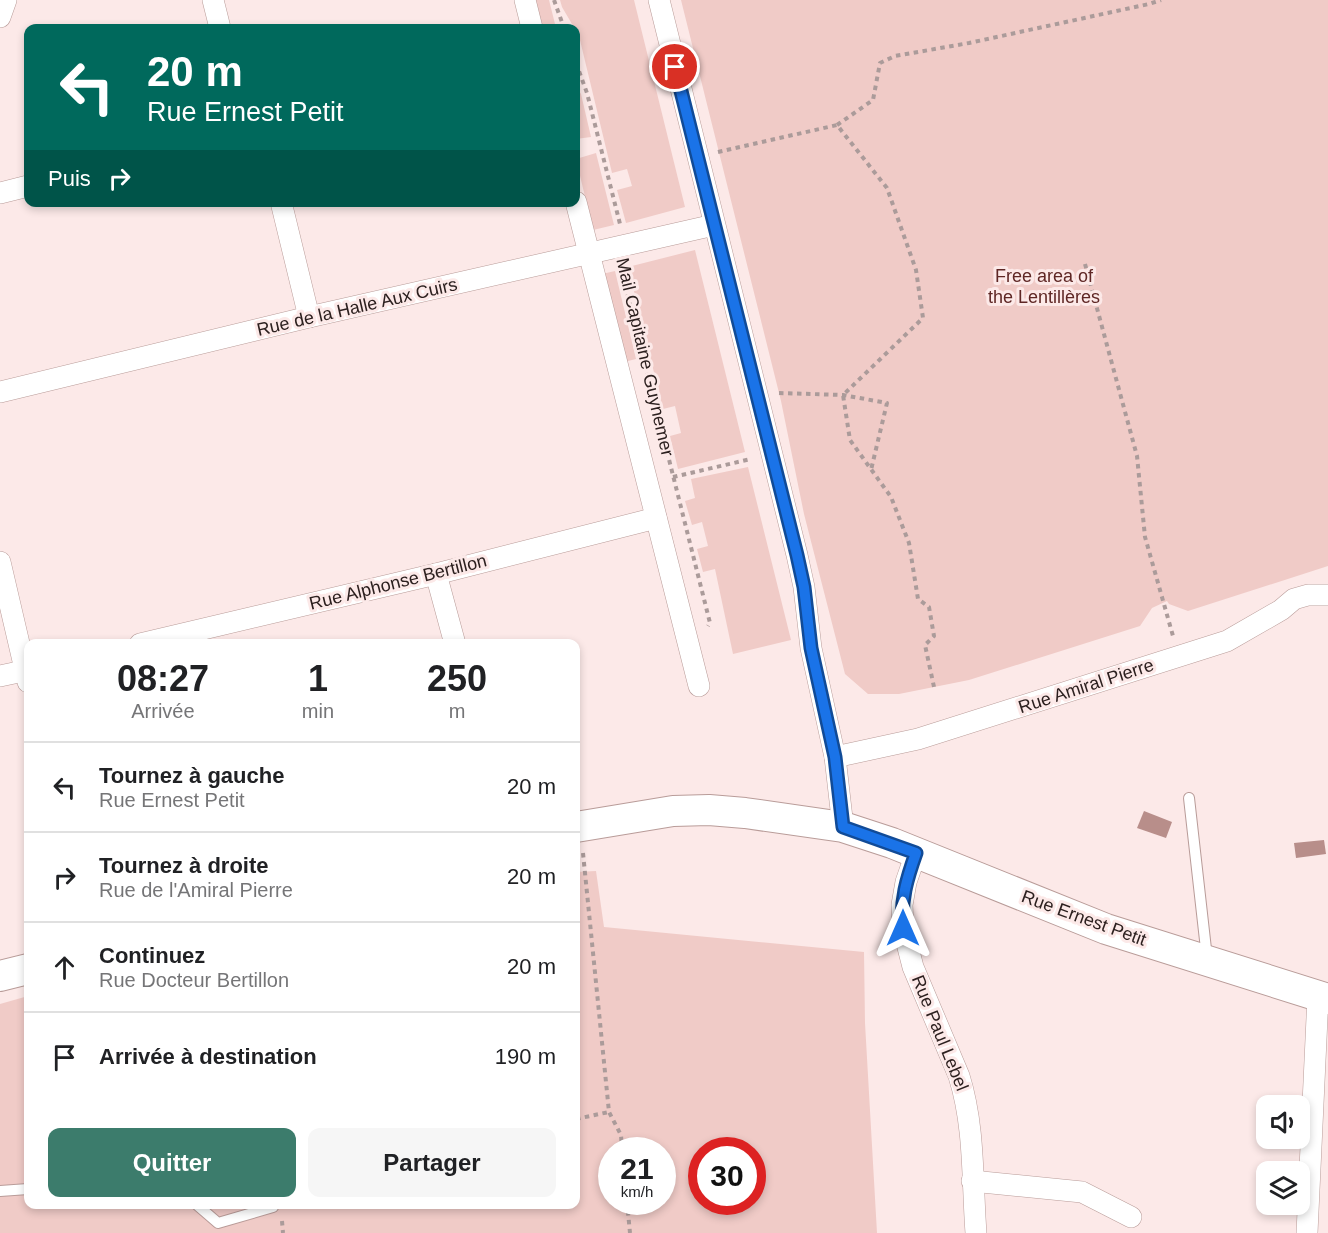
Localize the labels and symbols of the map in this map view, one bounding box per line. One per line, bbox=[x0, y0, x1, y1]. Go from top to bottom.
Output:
pin bbox=[649, 41, 700, 92]
street label: Mail Capitaine Guynemer bbox=[612, 256, 678, 458]
park label: Free area of the Lentillères bbox=[988, 266, 1100, 307]
street label: Rue de la Halle Aux Cuirs bbox=[255, 274, 459, 340]
street label: Rue Alphonse Bertillon bbox=[307, 550, 489, 614]
street label: Rue Amiral Pierre bbox=[1016, 655, 1156, 717]
street label: Rue Ernest Petit bbox=[1019, 886, 1149, 950]
position arrow bbox=[871, 896, 935, 960]
street label: Rue Paul Lebel bbox=[908, 972, 972, 1094]
speed limit sign: 30 bbox=[688, 1137, 766, 1215]

